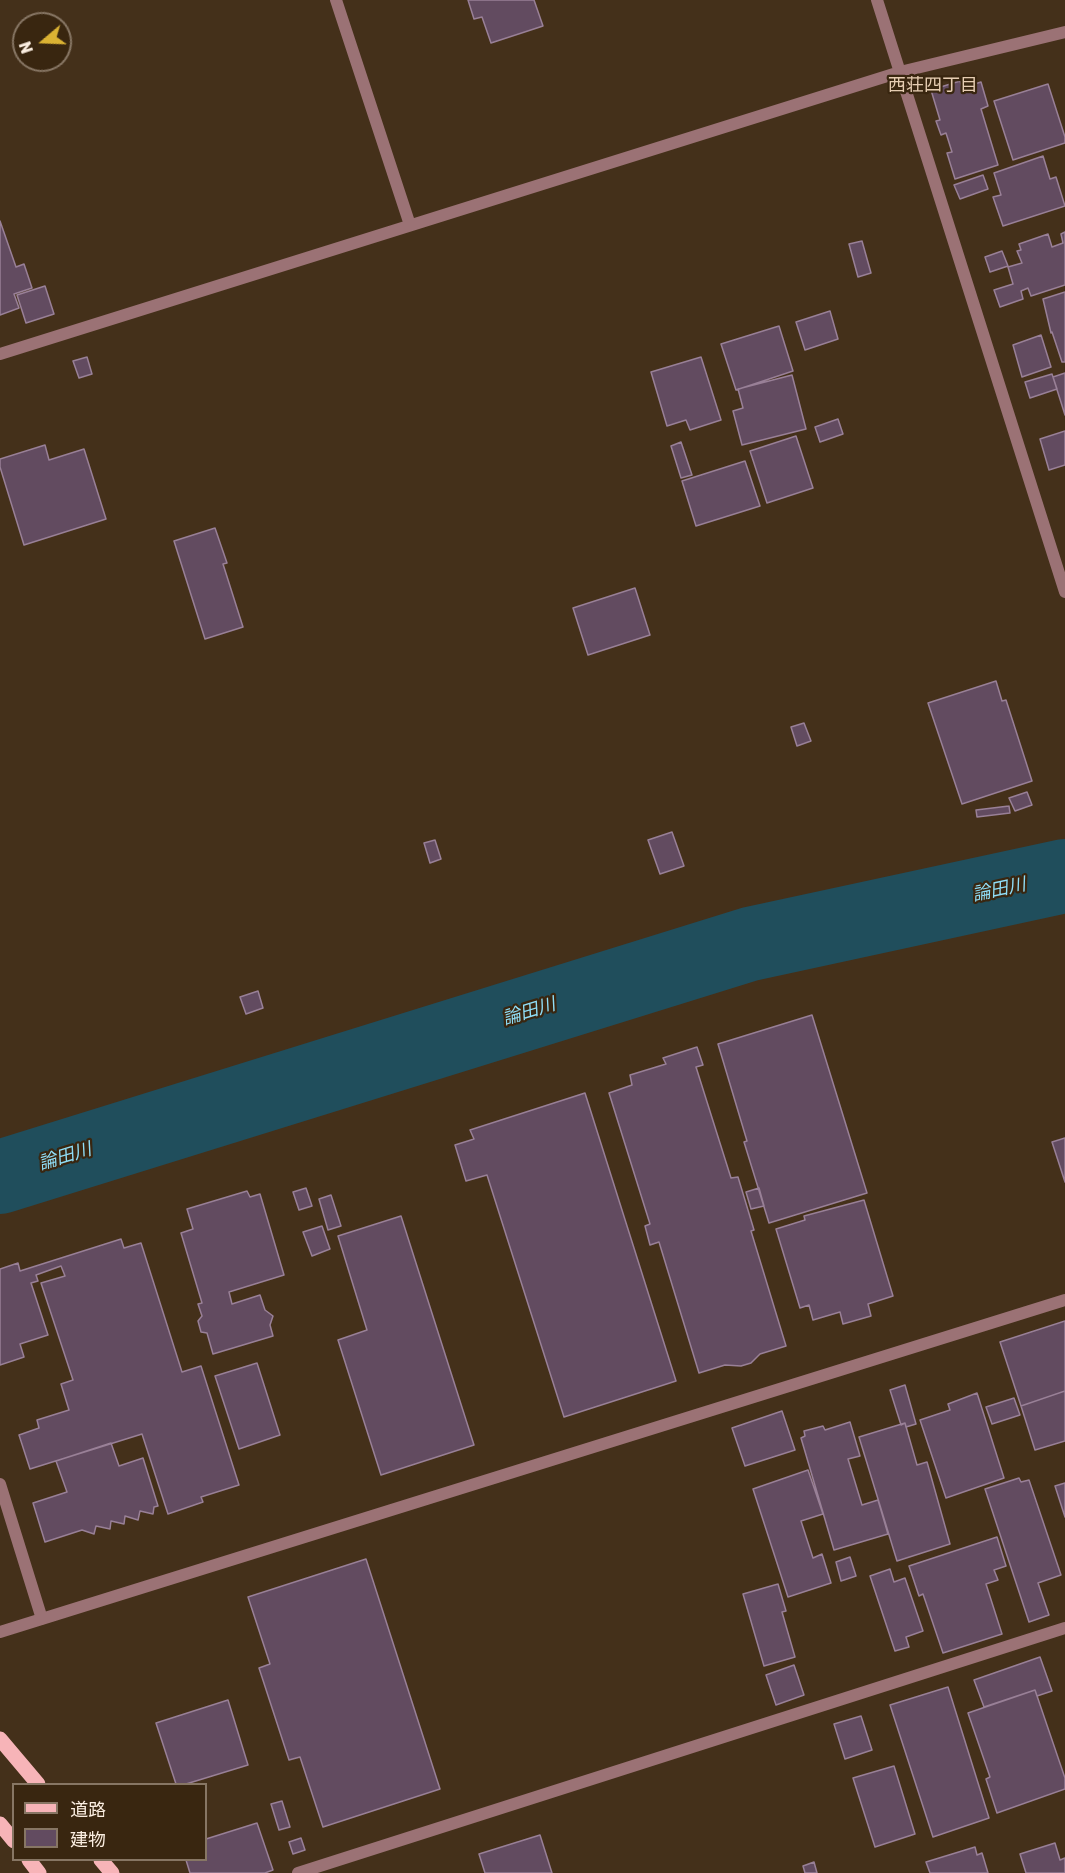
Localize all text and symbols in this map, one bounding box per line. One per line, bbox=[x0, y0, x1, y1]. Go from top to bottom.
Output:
north arrow bbox=[12, 12, 72, 72]
text: N bbox=[16, 39, 37, 56]
district label: 西荘四丁目 bbox=[888, 75, 978, 97]
water label: 論田川 bbox=[970, 874, 1028, 906]
water label: 論田川 bbox=[500, 994, 558, 1030]
water label: 論田川 bbox=[36, 1139, 94, 1175]
legend bbox=[12, 1783, 207, 1861]
text: 道路 bbox=[70, 1799, 106, 1821]
text: 建物 bbox=[70, 1829, 106, 1851]

